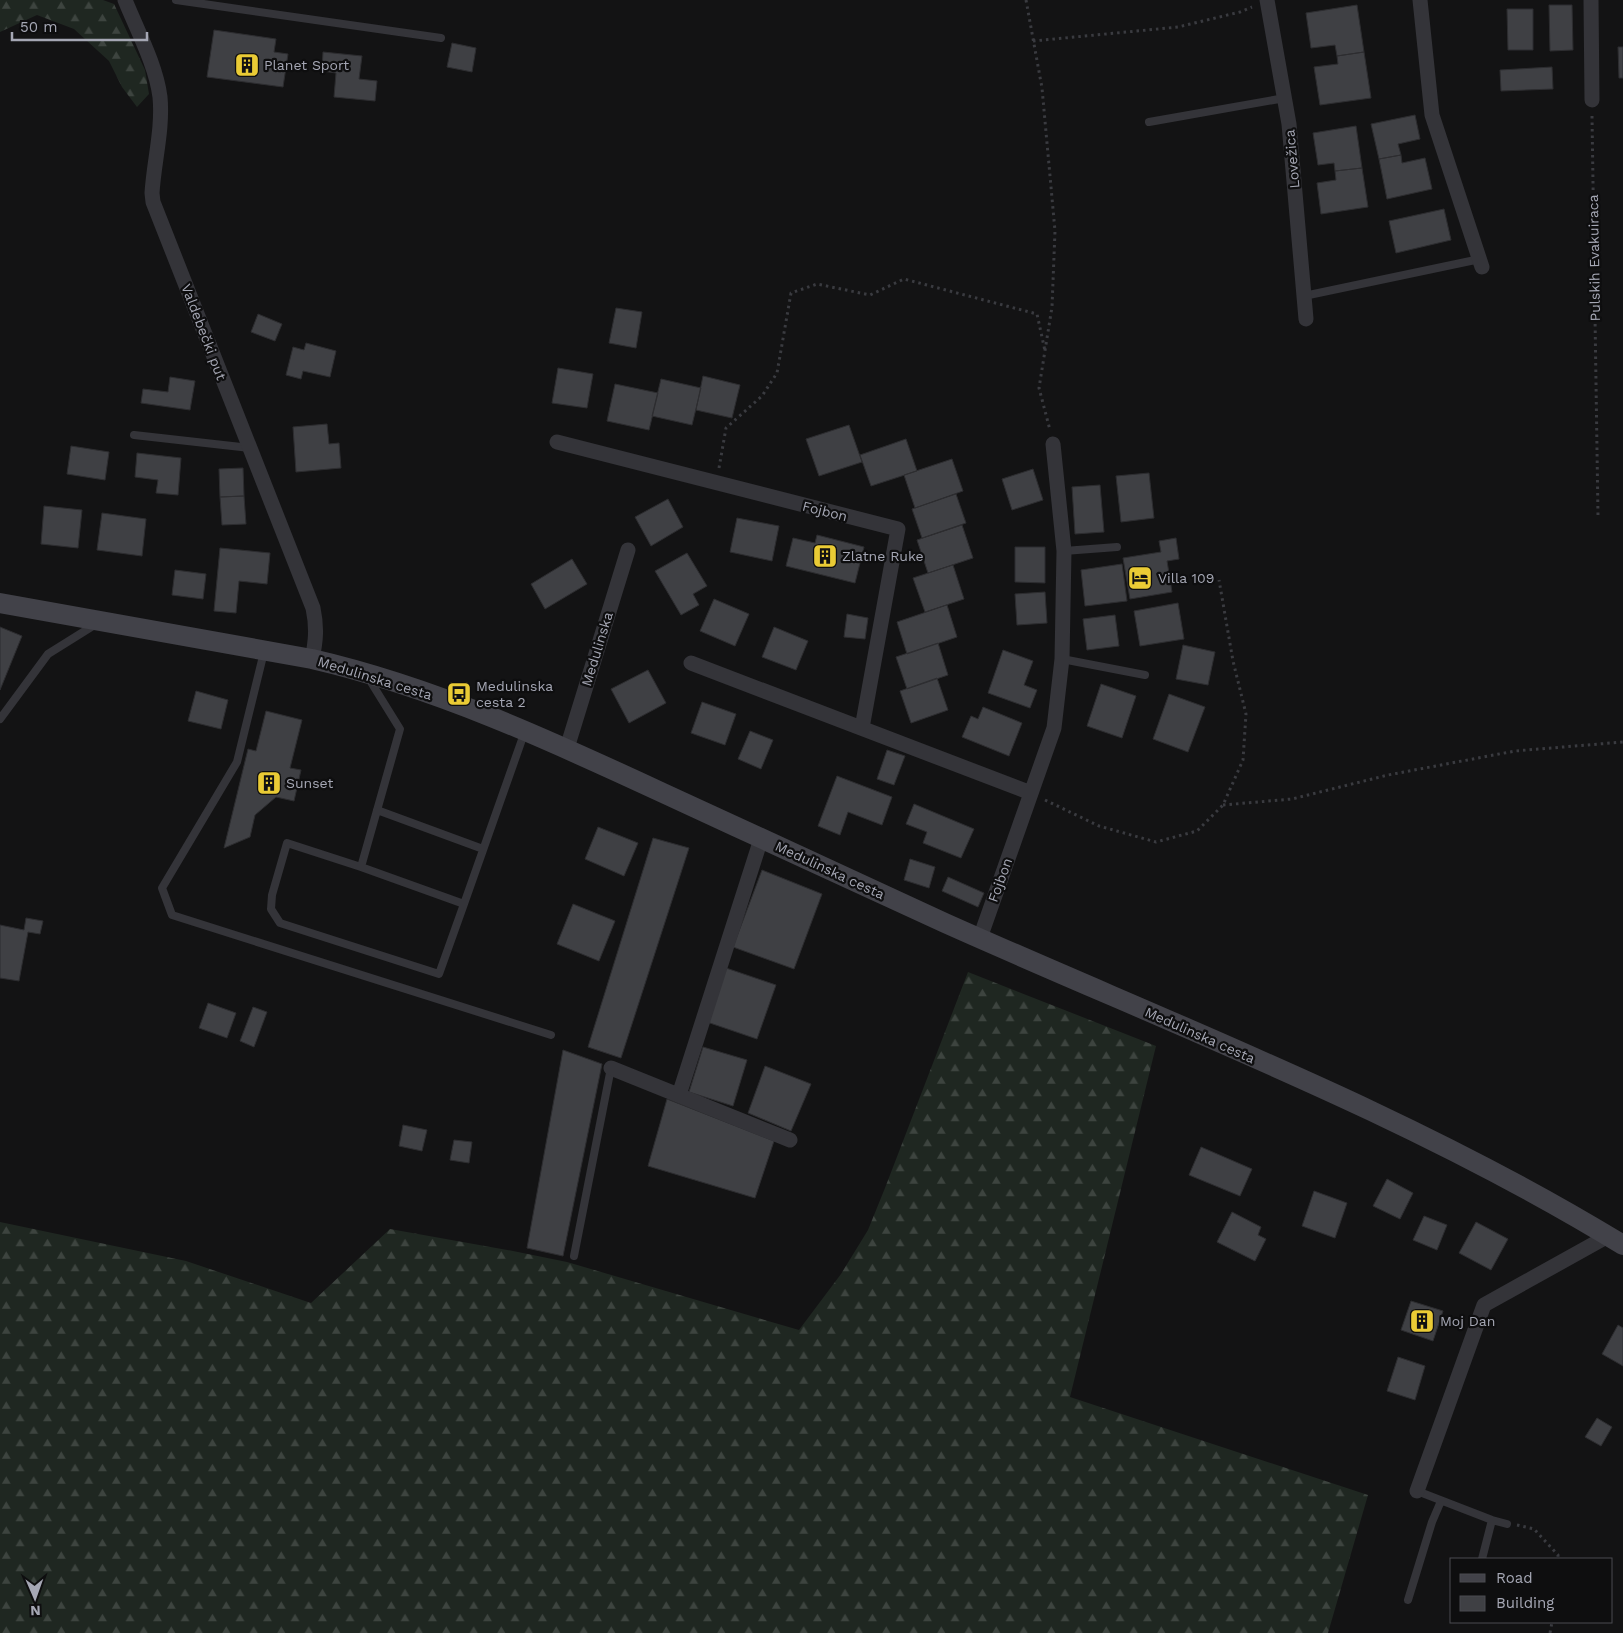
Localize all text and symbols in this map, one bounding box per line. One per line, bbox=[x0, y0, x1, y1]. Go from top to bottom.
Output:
scale bar bbox=[12, 10, 148, 42]
text: 50 m bbox=[20, 18, 57, 36]
building icon: Planet Sport bbox=[234, 52, 260, 78]
place label: Planet Sport bbox=[264, 57, 349, 73]
street label: Lovežica bbox=[1281, 129, 1303, 189]
street label: Pulskih Evakuiraca bbox=[1585, 194, 1603, 322]
street label: Valdebečki put bbox=[178, 282, 230, 382]
street label: Fojbon bbox=[801, 498, 849, 524]
building icon: Zlatne Ruke bbox=[812, 543, 838, 569]
place label: Zlatne Ruke bbox=[842, 548, 924, 564]
hotel icon: Villa 109 bbox=[1127, 565, 1153, 591]
place label: Villa 109 bbox=[1158, 570, 1214, 586]
street label: Medulinska bbox=[578, 610, 616, 688]
street label: Medulinska cesta bbox=[316, 653, 434, 703]
place label: Medulinska cesta 2 bbox=[476, 678, 553, 710]
bus stop icon: Medulinska cesta 2 bbox=[446, 681, 472, 707]
building icon: Sunset bbox=[256, 770, 282, 796]
place label: Sunset bbox=[286, 775, 333, 791]
street label: Medulinska cesta bbox=[773, 838, 887, 902]
street label: Fojbon bbox=[985, 856, 1015, 904]
street label: Medulinska cesta bbox=[1143, 1004, 1258, 1066]
building icon: Moj Dan bbox=[1409, 1308, 1435, 1334]
place label: Moj Dan bbox=[1440, 1313, 1495, 1329]
legend bbox=[1450, 1558, 1613, 1623]
text: Road bbox=[1496, 1569, 1533, 1587]
north arrow bbox=[10, 1573, 60, 1623]
text: Building bbox=[1496, 1594, 1554, 1612]
text: N bbox=[30, 1603, 41, 1619]

